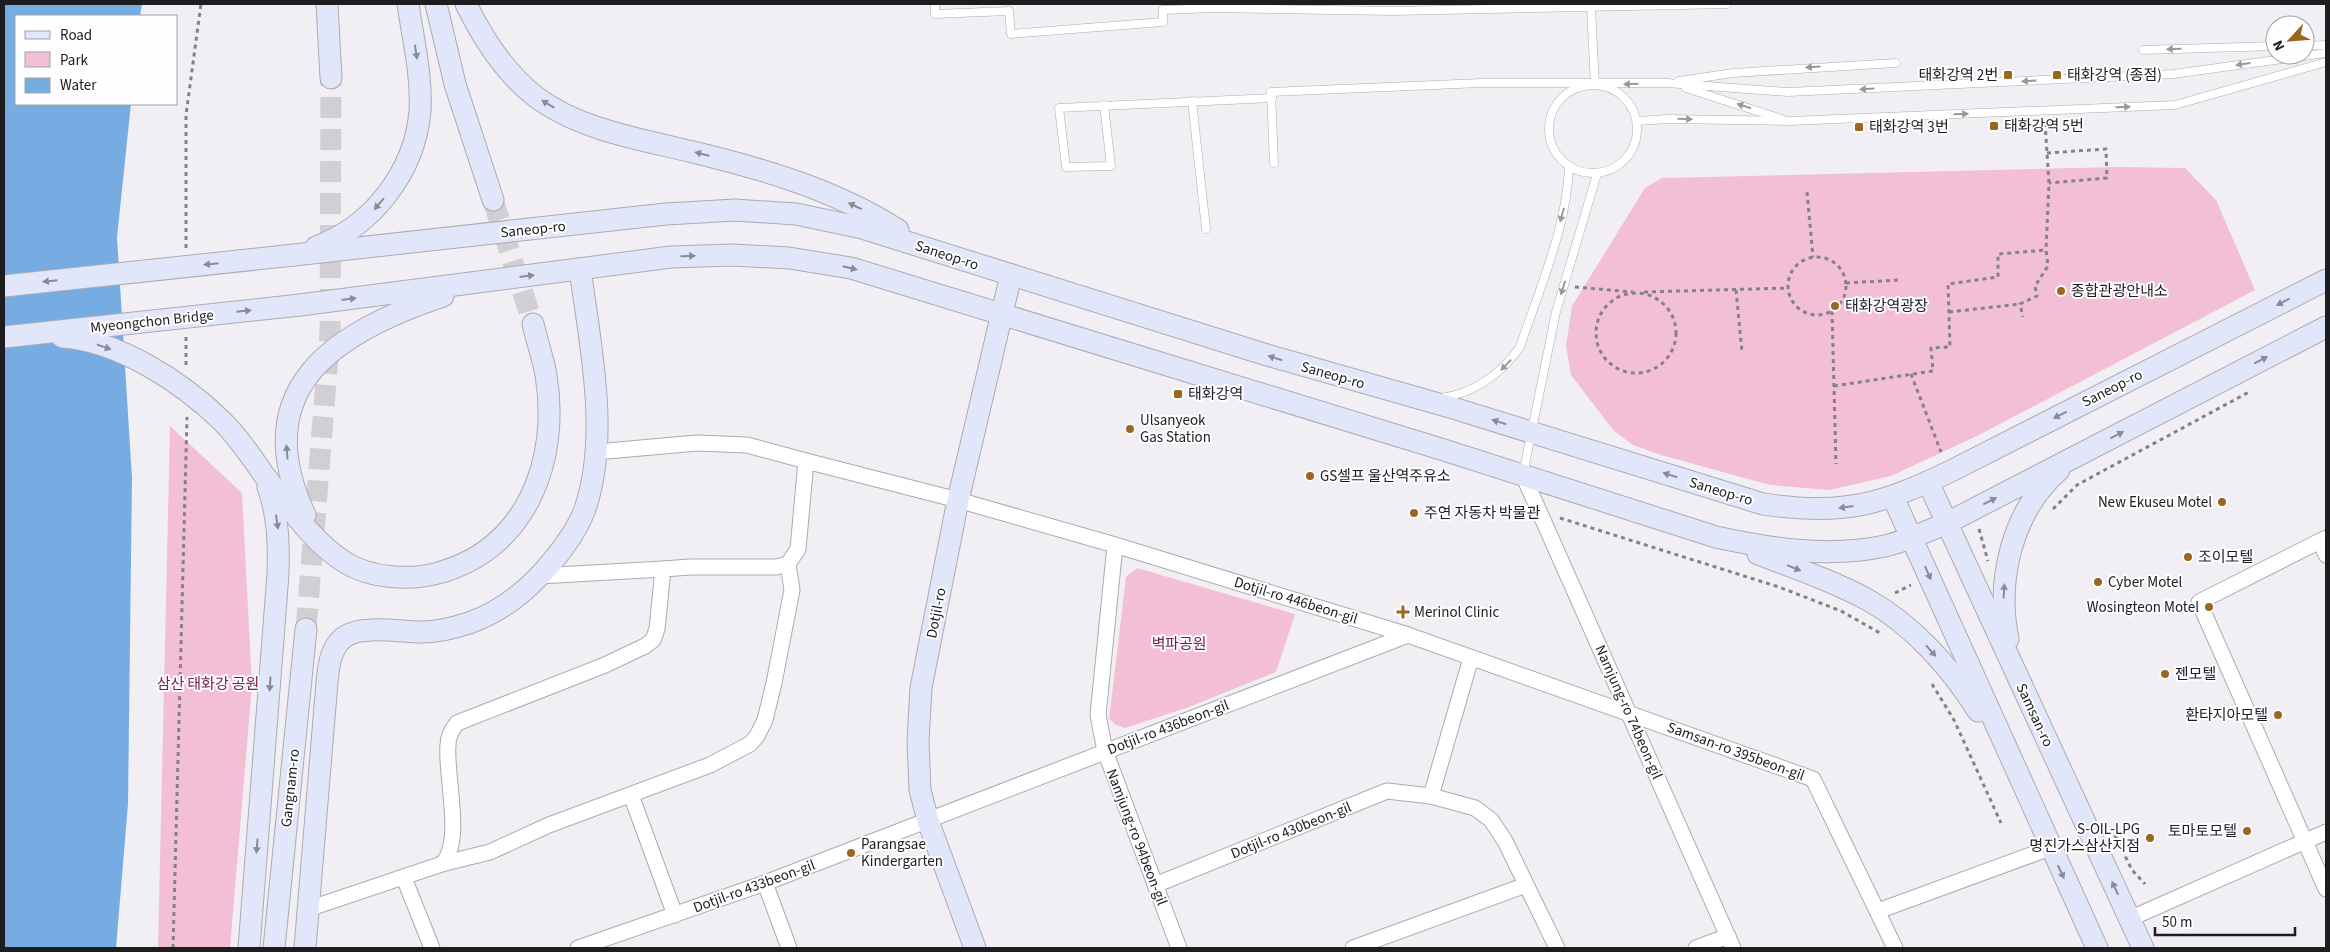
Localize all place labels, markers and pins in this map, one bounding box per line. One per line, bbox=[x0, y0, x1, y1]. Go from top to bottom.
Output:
place label: 태화강역 2번 bbox=[1919, 65, 1998, 86]
place label: 태화강역 (종점) bbox=[2067, 65, 2162, 86]
marker: 태화강역 2번 bbox=[2002, 69, 2014, 81]
marker: 태화강역 (종점) bbox=[2051, 69, 2063, 81]
place label: 태화강역 5번 bbox=[2004, 116, 2083, 137]
place label: 태화강역 3번 bbox=[1869, 117, 1948, 138]
marker: 태화강역 5번 bbox=[1988, 120, 2000, 132]
marker: 태화강역 3번 bbox=[1853, 121, 1865, 133]
place label: 종합관광안내소 bbox=[2071, 281, 2168, 302]
marker: 종합관광안내소 bbox=[2055, 285, 2067, 297]
place label: 태화강역광장 bbox=[1845, 296, 1928, 317]
marker: 태화강역광장 bbox=[1829, 300, 1841, 312]
place label: 태화강역 bbox=[1188, 384, 1243, 405]
marker: 태화강역 bbox=[1172, 388, 1184, 400]
place label: Ulsanyeok Gas Station bbox=[1140, 410, 1211, 448]
marker: Ulsanyeok Gas Station bbox=[1124, 423, 1136, 435]
place label: GS셀프 울산역주유소 bbox=[1320, 466, 1451, 487]
marker: GS셀프 울산역주유소 bbox=[1304, 470, 1316, 482]
place label: New Ekuseu Motel bbox=[2098, 492, 2212, 513]
marker: New Ekuseu Motel bbox=[2216, 496, 2228, 508]
place label: 주연 자동차 박물관 bbox=[1424, 503, 1541, 524]
marker: 주연 자동차 박물관 bbox=[1408, 507, 1420, 519]
place label: 조이모텔 bbox=[2198, 547, 2253, 568]
marker: 조이모텔 bbox=[2182, 551, 2194, 563]
place label: Cyber Motel bbox=[2108, 572, 2182, 593]
marker: Cyber Motel bbox=[2092, 576, 2104, 588]
place label: Wosingteon Motel bbox=[2087, 597, 2199, 618]
marker: Wosingteon Motel bbox=[2203, 601, 2215, 613]
place label: Merinol Clinic bbox=[1414, 602, 1499, 623]
marker: Merinol Clinic bbox=[1396, 605, 1410, 619]
place label: 젠모텔 bbox=[2175, 664, 2216, 685]
marker: 젠모텔 bbox=[2159, 668, 2171, 680]
place label: 환타지아모텔 bbox=[2185, 705, 2268, 726]
marker: 환타지아모텔 bbox=[2272, 709, 2284, 721]
place label: S-OIL-LPG 명진가스삼산지점 bbox=[2030, 819, 2140, 857]
place label: 토마토모텔 bbox=[2168, 821, 2237, 842]
marker: 토마토모텔 bbox=[2241, 825, 2253, 837]
marker: S-OIL-LPG 명진가스삼산지점 bbox=[2144, 832, 2156, 844]
place label: Parangsae Kindergarten bbox=[861, 834, 943, 872]
marker: Parangsae Kindergarten bbox=[845, 847, 857, 859]

